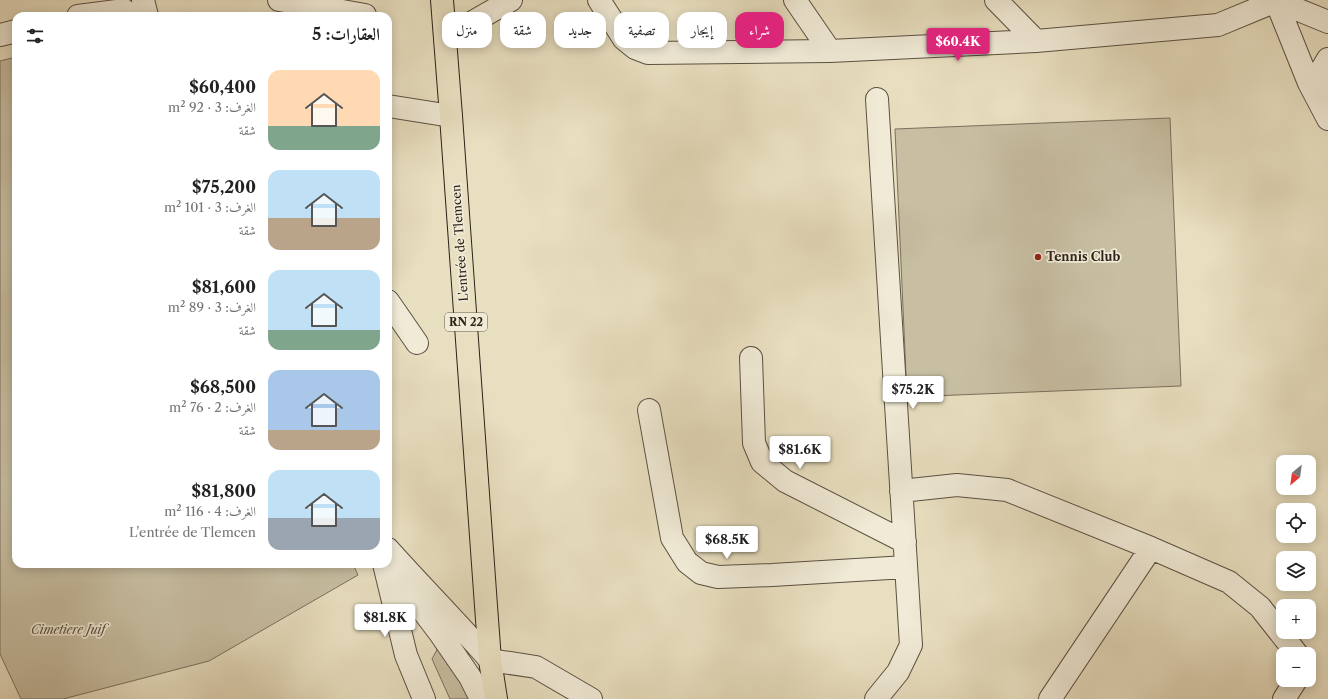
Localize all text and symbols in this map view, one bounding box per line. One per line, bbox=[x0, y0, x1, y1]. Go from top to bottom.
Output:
chip: منزل bbox=[442, 12, 492, 48]
chip: شقة bbox=[500, 12, 546, 48]
chip: جديد bbox=[554, 12, 606, 48]
chip: تصفية bbox=[614, 12, 669, 48]
chip: إيجار bbox=[677, 12, 727, 48]
chip: شراء bbox=[735, 12, 784, 48]
text: العقارات: 5 bbox=[312, 24, 380, 44]
icon: filters bbox=[24, 25, 46, 47]
pin: $60.4K bbox=[925, 28, 991, 62]
text: $60.4K bbox=[936, 33, 980, 49]
text: $60,400 bbox=[189, 77, 256, 97]
icon: home bbox=[300, 86, 348, 134]
text: الغرف: 3 · 92 m² bbox=[168, 99, 256, 115]
text: شقة bbox=[239, 122, 256, 138]
text: $75,200 bbox=[192, 177, 256, 197]
street label: L'entrée de Tlemcen bbox=[448, 184, 471, 302]
icon: home bbox=[300, 186, 348, 234]
text: الغرف: 3 · 101 m² bbox=[164, 199, 256, 215]
text: شقة bbox=[239, 222, 256, 238]
place label: Tennis Club bbox=[1046, 249, 1120, 264]
marker: Tennis Club bbox=[1033, 252, 1043, 262]
text: $81,600 bbox=[192, 277, 256, 297]
icon: home bbox=[300, 286, 348, 334]
text: الغرف: 3 · 89 m² bbox=[168, 299, 256, 315]
road number: RN 22 bbox=[445, 313, 487, 331]
text: شقة bbox=[239, 322, 256, 338]
pin: $75.2K bbox=[880, 376, 946, 410]
text: $68,500 bbox=[190, 377, 256, 397]
text: $75.2K bbox=[892, 381, 934, 397]
icon: home bbox=[300, 386, 348, 434]
text: الغرف: 2 · 76 m² bbox=[169, 399, 256, 415]
text: شقة bbox=[239, 422, 256, 438]
pin: $81.6K bbox=[767, 436, 833, 470]
text: $81.6K bbox=[779, 441, 821, 457]
north arrow bbox=[1276, 455, 1316, 495]
map controls bbox=[1276, 455, 1316, 687]
text: $81,800 bbox=[192, 481, 256, 501]
icon: home bbox=[300, 486, 348, 534]
text: الغرف: 4 · 116 m² bbox=[164, 503, 256, 519]
button: locate bbox=[1276, 503, 1316, 543]
text: L'entrée de Tlemcen bbox=[129, 524, 256, 540]
pin: $68.5K bbox=[694, 526, 760, 560]
text: $68.5K bbox=[705, 531, 749, 547]
button: layers bbox=[1276, 551, 1316, 591]
button: + bbox=[1276, 599, 1316, 639]
pin: $81.8K bbox=[352, 604, 418, 638]
text: $81.8K bbox=[363, 609, 407, 625]
park label: Cimetiere Juif bbox=[31, 622, 109, 637]
button: − bbox=[1276, 647, 1316, 687]

